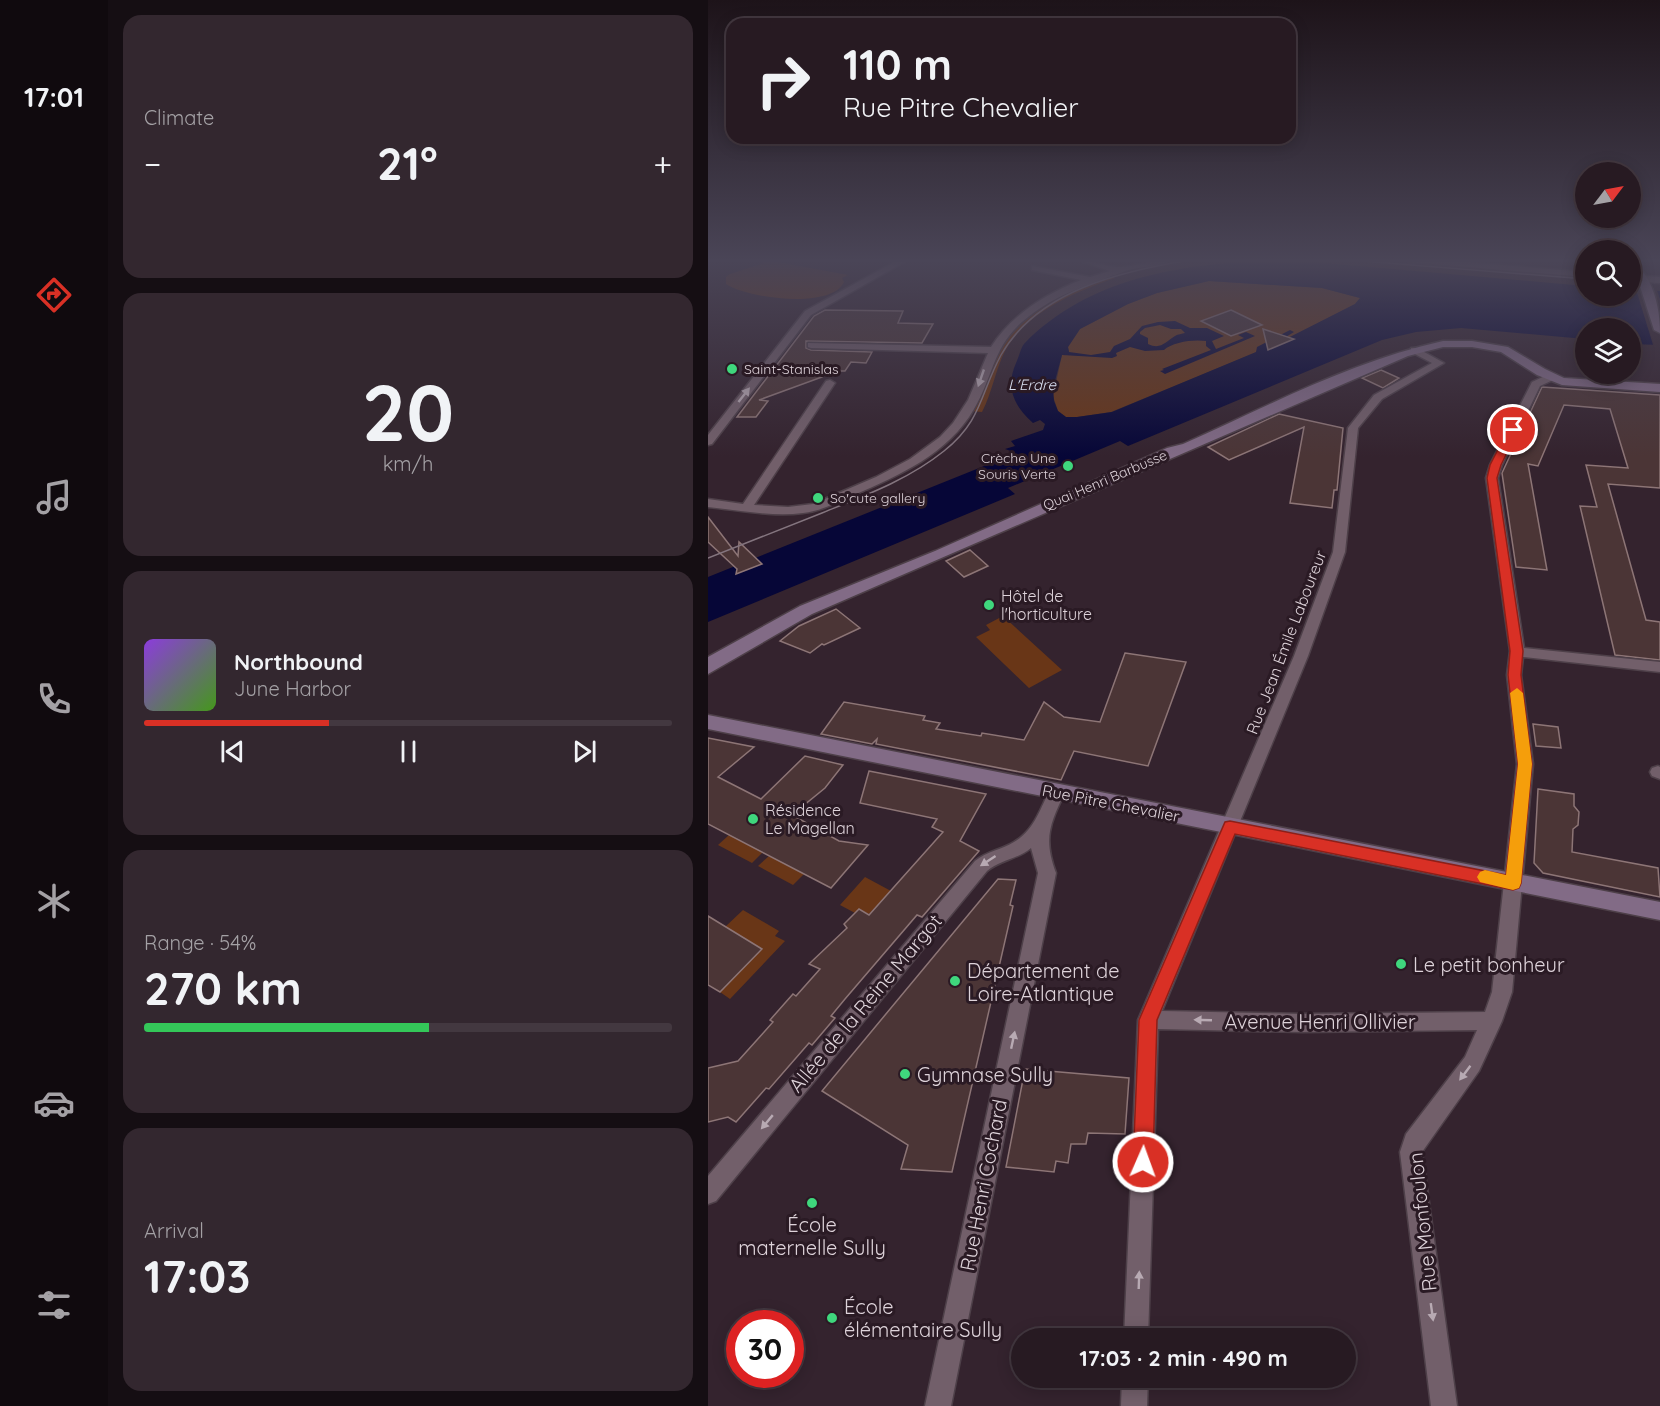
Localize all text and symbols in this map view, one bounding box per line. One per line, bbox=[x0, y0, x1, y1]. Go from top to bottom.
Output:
text: 110 m bbox=[843, 38, 952, 91]
icon: right bbox=[744, 42, 822, 120]
text: 17:01 bbox=[24, 80, 84, 114]
text: Rue Pitre Chevalier bbox=[843, 90, 1079, 124]
text: Climate bbox=[144, 105, 214, 130]
text: 21° bbox=[377, 135, 438, 191]
text: − bbox=[144, 143, 161, 184]
text: + bbox=[653, 143, 672, 184]
north arrow bbox=[1575, 162, 1641, 228]
map controls bbox=[1575, 162, 1641, 384]
button: search bbox=[1575, 240, 1641, 306]
icon: directions bbox=[33, 274, 75, 316]
button: layers bbox=[1575, 318, 1641, 384]
place label: Saint-Stanislas bbox=[744, 360, 839, 378]
marker: Saint-Stanislas bbox=[725, 362, 739, 376]
text: 20 bbox=[362, 363, 454, 461]
one-way arrow bbox=[975, 369, 985, 387]
water label: L'Erdre bbox=[1008, 375, 1056, 394]
one-way arrow bbox=[737, 388, 749, 403]
pin bbox=[1487, 404, 1538, 455]
icon: arrive bbox=[1496, 413, 1529, 446]
street label: Quai Henri Barbusse bbox=[1040, 446, 1170, 514]
place label: Crèche Une Souris Verte bbox=[978, 449, 1056, 483]
text: km/h bbox=[383, 451, 433, 476]
marker: Crèche Une Souris Verte bbox=[1061, 459, 1075, 473]
icon: music bbox=[33, 476, 75, 518]
place label: So'cute gallery bbox=[830, 489, 925, 507]
marker: So'cute gallery bbox=[811, 491, 825, 505]
street label: Rue Jean Émile Laboureur bbox=[1242, 547, 1330, 737]
place label: Hôtel de l'horticulture bbox=[1001, 586, 1092, 624]
marker: Hôtel de l'horticulture bbox=[982, 598, 996, 612]
text: Northbound bbox=[234, 648, 363, 676]
text: June Harbor bbox=[234, 676, 351, 701]
icon: phone bbox=[33, 678, 75, 720]
icon: previous bbox=[216, 735, 249, 768]
icon: pause bbox=[392, 735, 425, 768]
icon: next bbox=[568, 735, 601, 768]
street label: Rue Pitre Chevalier bbox=[1041, 780, 1181, 826]
place label: Résidence Le Magellan bbox=[765, 800, 855, 838]
marker: Résidence Le Magellan bbox=[746, 812, 760, 826]
one-way arrow bbox=[980, 856, 996, 867]
icon: climate bbox=[33, 880, 75, 922]
street label: Allée de la Reine Margot bbox=[783, 909, 947, 1097]
text: Range · 54% bbox=[144, 930, 256, 955]
place label: Le petit bonheur bbox=[1413, 952, 1565, 977]
marker: Le petit bonheur bbox=[1394, 957, 1408, 971]
place label: Département de Loire-Atlantique bbox=[967, 958, 1120, 1006]
text: 270 km bbox=[144, 960, 302, 1016]
marker: Département de Loire-Atlantique bbox=[948, 974, 962, 988]
street label: Avenue Henri Ollivier bbox=[1224, 1009, 1416, 1034]
one-way arrow bbox=[1193, 1015, 1212, 1025]
one-way arrow bbox=[1009, 1030, 1018, 1049]
place label: Gymnase Sully bbox=[917, 1062, 1053, 1087]
one-way arrow bbox=[1460, 1065, 1472, 1080]
marker: Gymnase Sully bbox=[898, 1067, 912, 1081]
icon: car bbox=[33, 1082, 75, 1124]
street label: Rue Henri Cochard bbox=[954, 1097, 1012, 1273]
one-way arrow bbox=[761, 1114, 774, 1129]
position arrow bbox=[1111, 1130, 1175, 1194]
street label: Rue Monfoulon bbox=[1402, 1151, 1442, 1293]
marker: École maternelle Sully bbox=[805, 1196, 819, 1210]
place label: École maternelle Sully bbox=[738, 1212, 886, 1260]
text: Arrival bbox=[144, 1218, 204, 1243]
text: 17:03 bbox=[144, 1248, 250, 1304]
one-way arrow bbox=[1134, 1270, 1143, 1289]
icon: filters bbox=[33, 1284, 75, 1326]
place label: École élémentaire Sully bbox=[844, 1294, 1002, 1342]
one-way arrow bbox=[1427, 1302, 1437, 1321]
speed limit sign: 30 bbox=[726, 1310, 804, 1388]
marker: École élémentaire Sully bbox=[825, 1311, 839, 1325]
text: 17:03 · 2 min · 490 m bbox=[1079, 1344, 1288, 1372]

